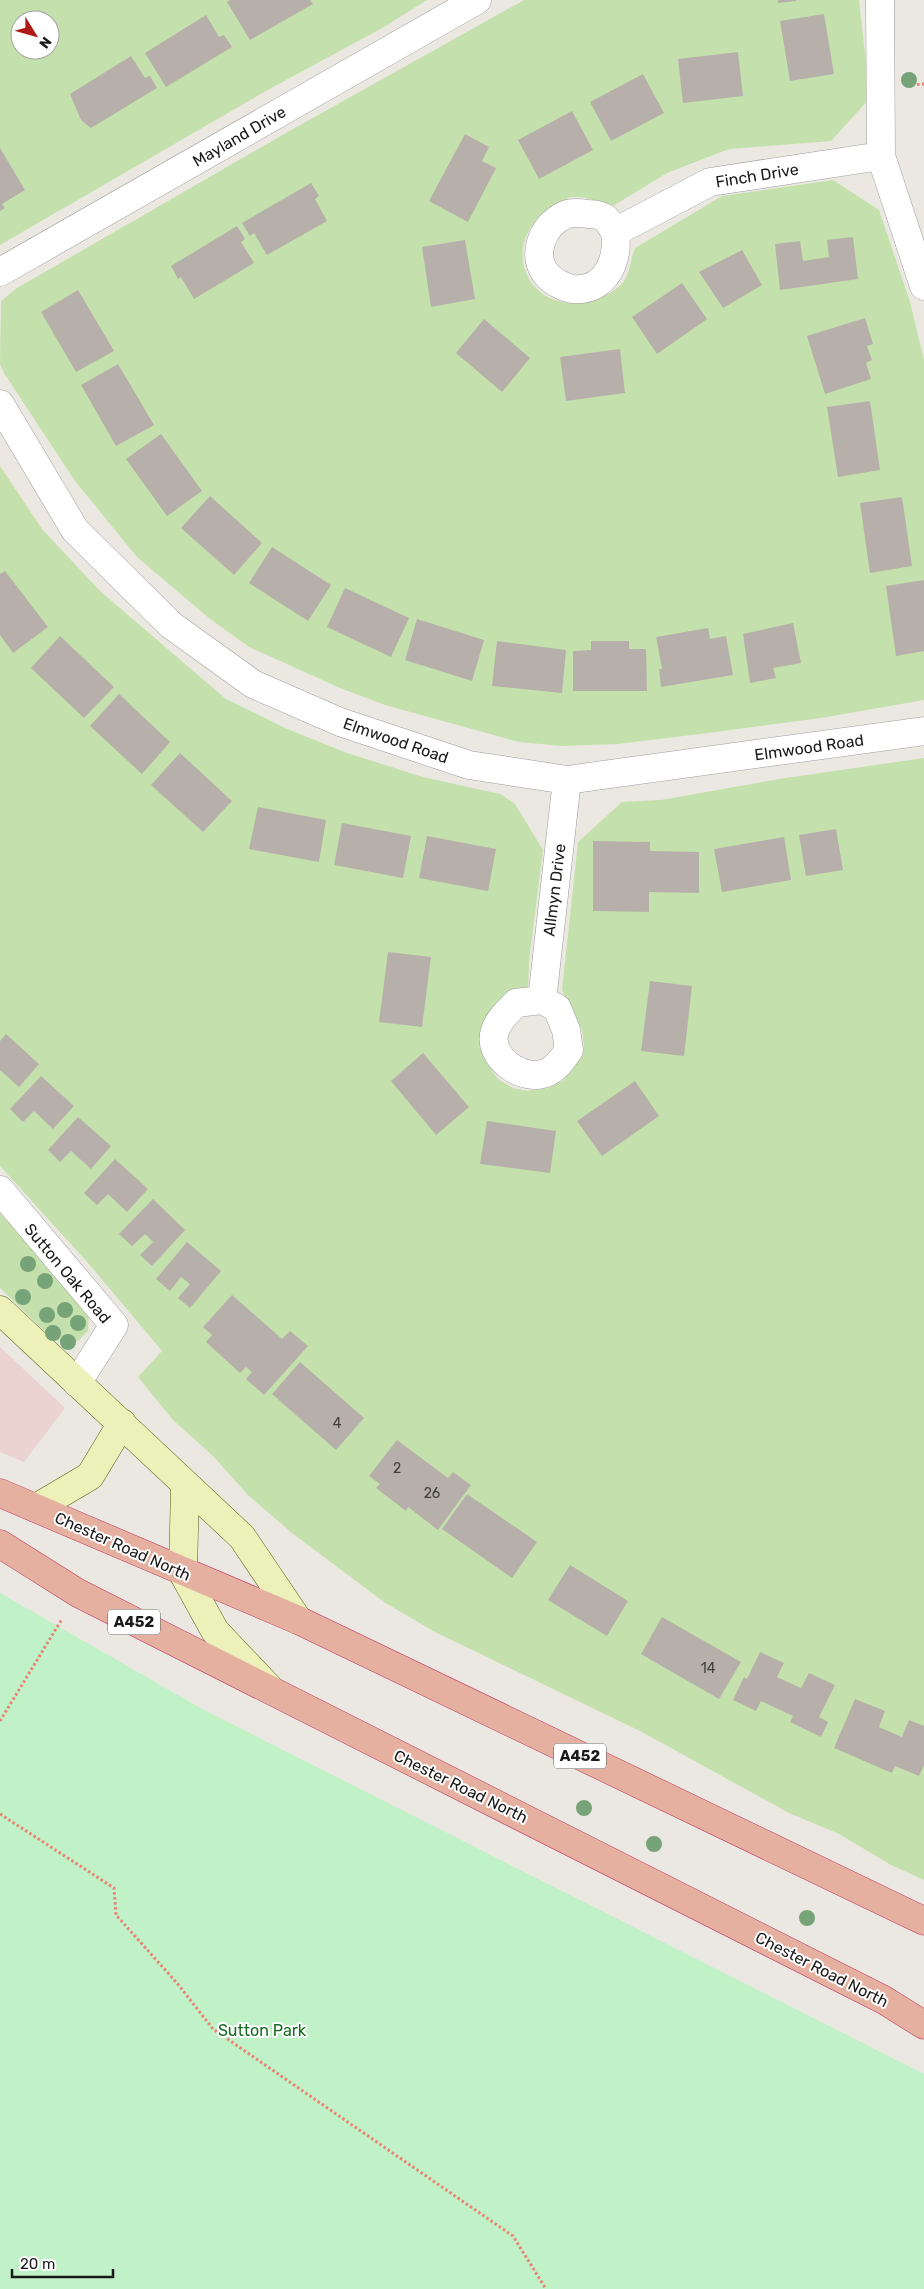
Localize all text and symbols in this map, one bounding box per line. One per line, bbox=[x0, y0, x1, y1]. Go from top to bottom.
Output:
north arrow bbox=[10, 10, 60, 60]
text: N bbox=[35, 33, 55, 52]
street label: Mayland Drive bbox=[189, 102, 289, 171]
street label: Finch Drive bbox=[714, 160, 800, 191]
street label: Elmwood Road bbox=[341, 714, 451, 767]
street label: Elmwood Road bbox=[753, 730, 865, 765]
street label: Allmyn Drive bbox=[539, 843, 570, 938]
street label: Sutton Oak Road bbox=[20, 1220, 115, 1327]
house number: 4 bbox=[333, 1415, 342, 1432]
house number: 2 bbox=[393, 1460, 401, 1477]
house number: 26 bbox=[424, 1485, 440, 1502]
street label: Chester Road North bbox=[52, 1508, 194, 1585]
road number: A452 bbox=[108, 1610, 160, 1634]
house number: 14 bbox=[701, 1660, 716, 1677]
road number: A452 bbox=[554, 1744, 606, 1768]
street label: Chester Road North bbox=[391, 1746, 531, 1827]
street label: Chester Road North bbox=[752, 1928, 891, 2011]
park label: Sutton Park bbox=[218, 2021, 307, 2040]
scale bar bbox=[12, 2246, 114, 2278]
text: 20 m bbox=[20, 2255, 55, 2273]

